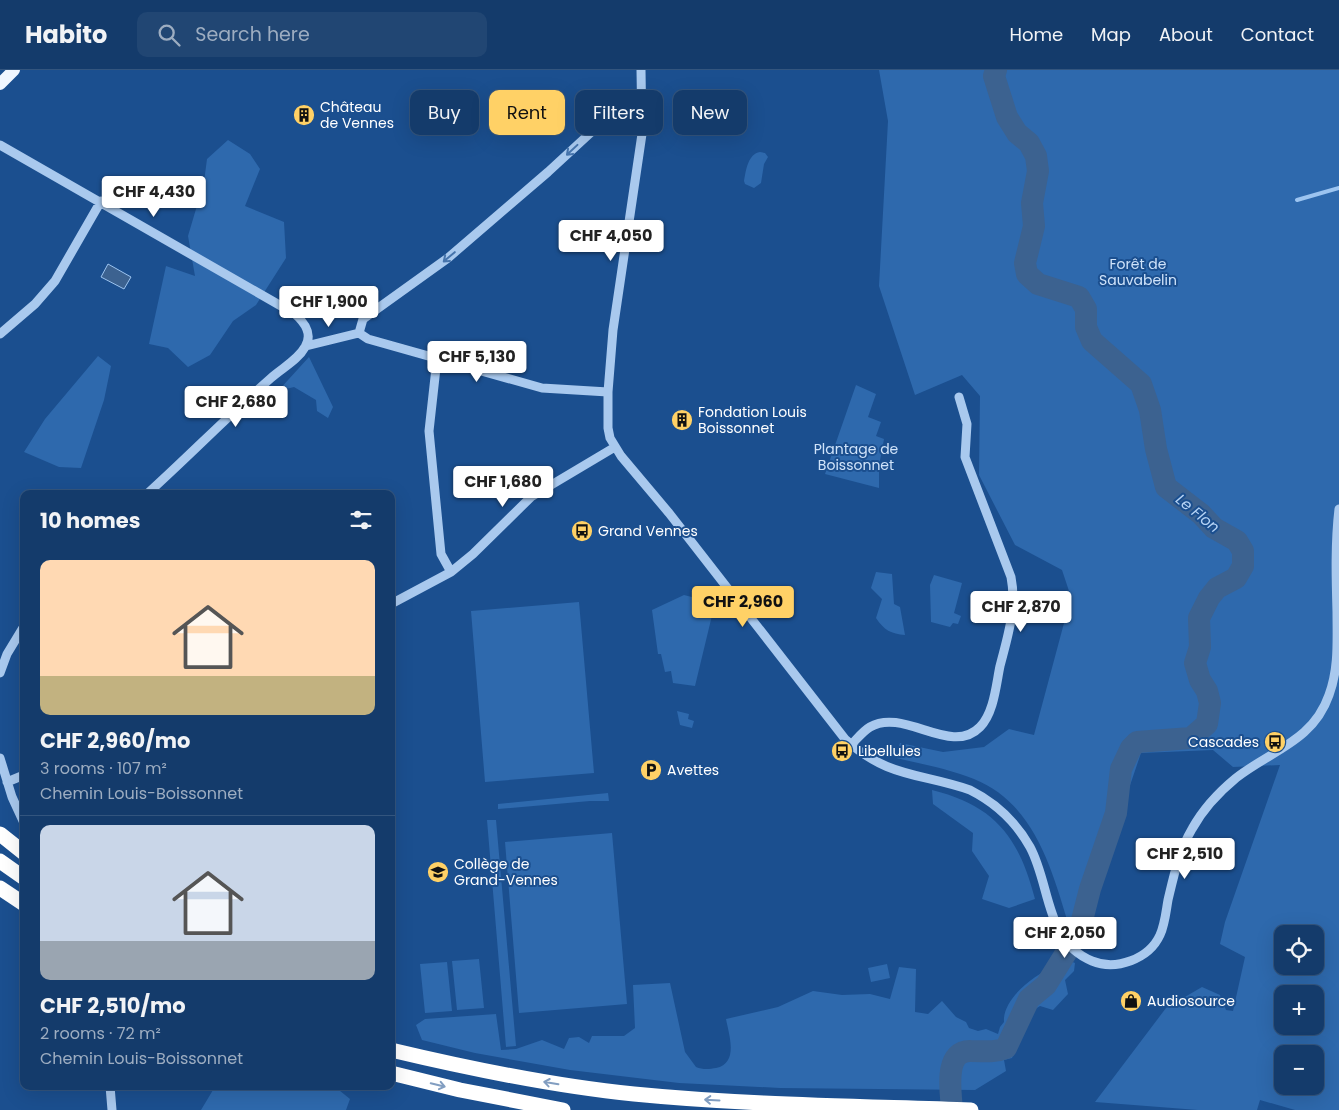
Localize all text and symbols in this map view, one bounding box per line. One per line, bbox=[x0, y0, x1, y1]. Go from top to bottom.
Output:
search box bbox=[137, 12, 487, 57]
text: Habito bbox=[25, 18, 107, 51]
icon: search bbox=[155, 21, 183, 49]
text: Search here bbox=[195, 21, 310, 48]
text: Home bbox=[1009, 22, 1063, 47]
text: Map bbox=[1091, 22, 1131, 47]
text: About bbox=[1159, 22, 1213, 47]
text: Contact bbox=[1241, 22, 1314, 47]
chip: Buy bbox=[410, 90, 479, 135]
chip: Rent bbox=[489, 90, 565, 135]
chip: Filters bbox=[575, 90, 663, 135]
chip: New bbox=[673, 90, 747, 135]
place label: Château de Vennes bbox=[320, 97, 394, 133]
building icon: Château de Vennes bbox=[292, 103, 316, 127]
one-way arrow bbox=[565, 144, 578, 156]
pin: CHF 4,430 bbox=[97, 176, 211, 218]
text: CHF 4,430 bbox=[113, 180, 195, 203]
pin: CHF 4,050 bbox=[554, 220, 668, 262]
text: CHF 4,050 bbox=[570, 224, 652, 247]
one-way arrow bbox=[443, 251, 456, 262]
park label: Forêt de Sauvabelin bbox=[1099, 254, 1177, 290]
pin: CHF 1,900 bbox=[272, 286, 386, 328]
text: CHF 1,900 bbox=[290, 290, 368, 313]
pin: CHF 5,130 bbox=[420, 340, 534, 383]
text: CHF 5,130 bbox=[438, 345, 516, 368]
pin: CHF 2,680 bbox=[179, 386, 293, 428]
text: CHF 2,680 bbox=[196, 390, 276, 413]
place label: Fondation Louis Boissonnet bbox=[698, 402, 807, 438]
building icon: Fondation Louis Boissonnet bbox=[670, 408, 694, 432]
park label: Plantage de Boissonnet bbox=[814, 439, 899, 475]
pin: CHF 1,680 bbox=[446, 466, 560, 508]
text: CHF 1,680 bbox=[464, 470, 542, 493]
water label: Le Flon bbox=[1172, 489, 1224, 537]
text: 10 homes bbox=[40, 506, 140, 535]
icon: filters bbox=[347, 506, 375, 534]
bus stop icon: Grand Vennes bbox=[570, 519, 594, 543]
place label: Grand Vennes bbox=[598, 521, 698, 541]
pin: CHF 2,960 bbox=[686, 586, 800, 628]
text: CHF 2,960 bbox=[703, 590, 783, 613]
pin: CHF 2,870 bbox=[964, 590, 1078, 633]
icon: home bbox=[163, 592, 253, 682]
text: CHF 2,870 bbox=[981, 595, 1061, 618]
text: CHF 2,960/mo bbox=[40, 726, 190, 755]
bus stop icon: Cascades bbox=[1263, 730, 1287, 754]
place label: Cascades bbox=[1188, 732, 1259, 752]
bus stop icon: Libellules bbox=[830, 739, 854, 763]
place label: Libellules bbox=[858, 741, 921, 761]
text: 3 rooms · 107 m² bbox=[40, 757, 167, 780]
parking icon: Avettes bbox=[639, 758, 663, 782]
place label: Avettes bbox=[667, 760, 719, 780]
text: Chemin Louis-Boissonnet bbox=[40, 782, 243, 805]
pin: CHF 2,510 bbox=[1128, 838, 1242, 880]
text: CHF 2,510 bbox=[1147, 842, 1223, 865]
place label: Collège de Grand-Vennes bbox=[454, 854, 558, 890]
icon: home bbox=[163, 858, 253, 948]
school or university icon: Collège de Grand-Vennes bbox=[426, 860, 450, 884]
pin: CHF 2,050 bbox=[1008, 916, 1122, 959]
text: CHF 2,050 bbox=[1024, 921, 1106, 944]
map controls bbox=[1274, 925, 1324, 1095]
button: locate bbox=[1274, 925, 1324, 975]
button: + bbox=[1274, 985, 1324, 1035]
shop icon: Audiosource bbox=[1119, 989, 1143, 1013]
text: CHF 2,510/mo bbox=[40, 991, 186, 1020]
place label: Audiosource bbox=[1147, 991, 1235, 1011]
text: 2 rooms · 72 m² bbox=[40, 1022, 161, 1045]
button: − bbox=[1274, 1045, 1324, 1095]
text: Chemin Louis-Boissonnet bbox=[40, 1047, 243, 1070]
one-way arrow bbox=[543, 1078, 559, 1088]
one-way arrow bbox=[430, 1081, 446, 1090]
one-way arrow bbox=[705, 1096, 721, 1105]

